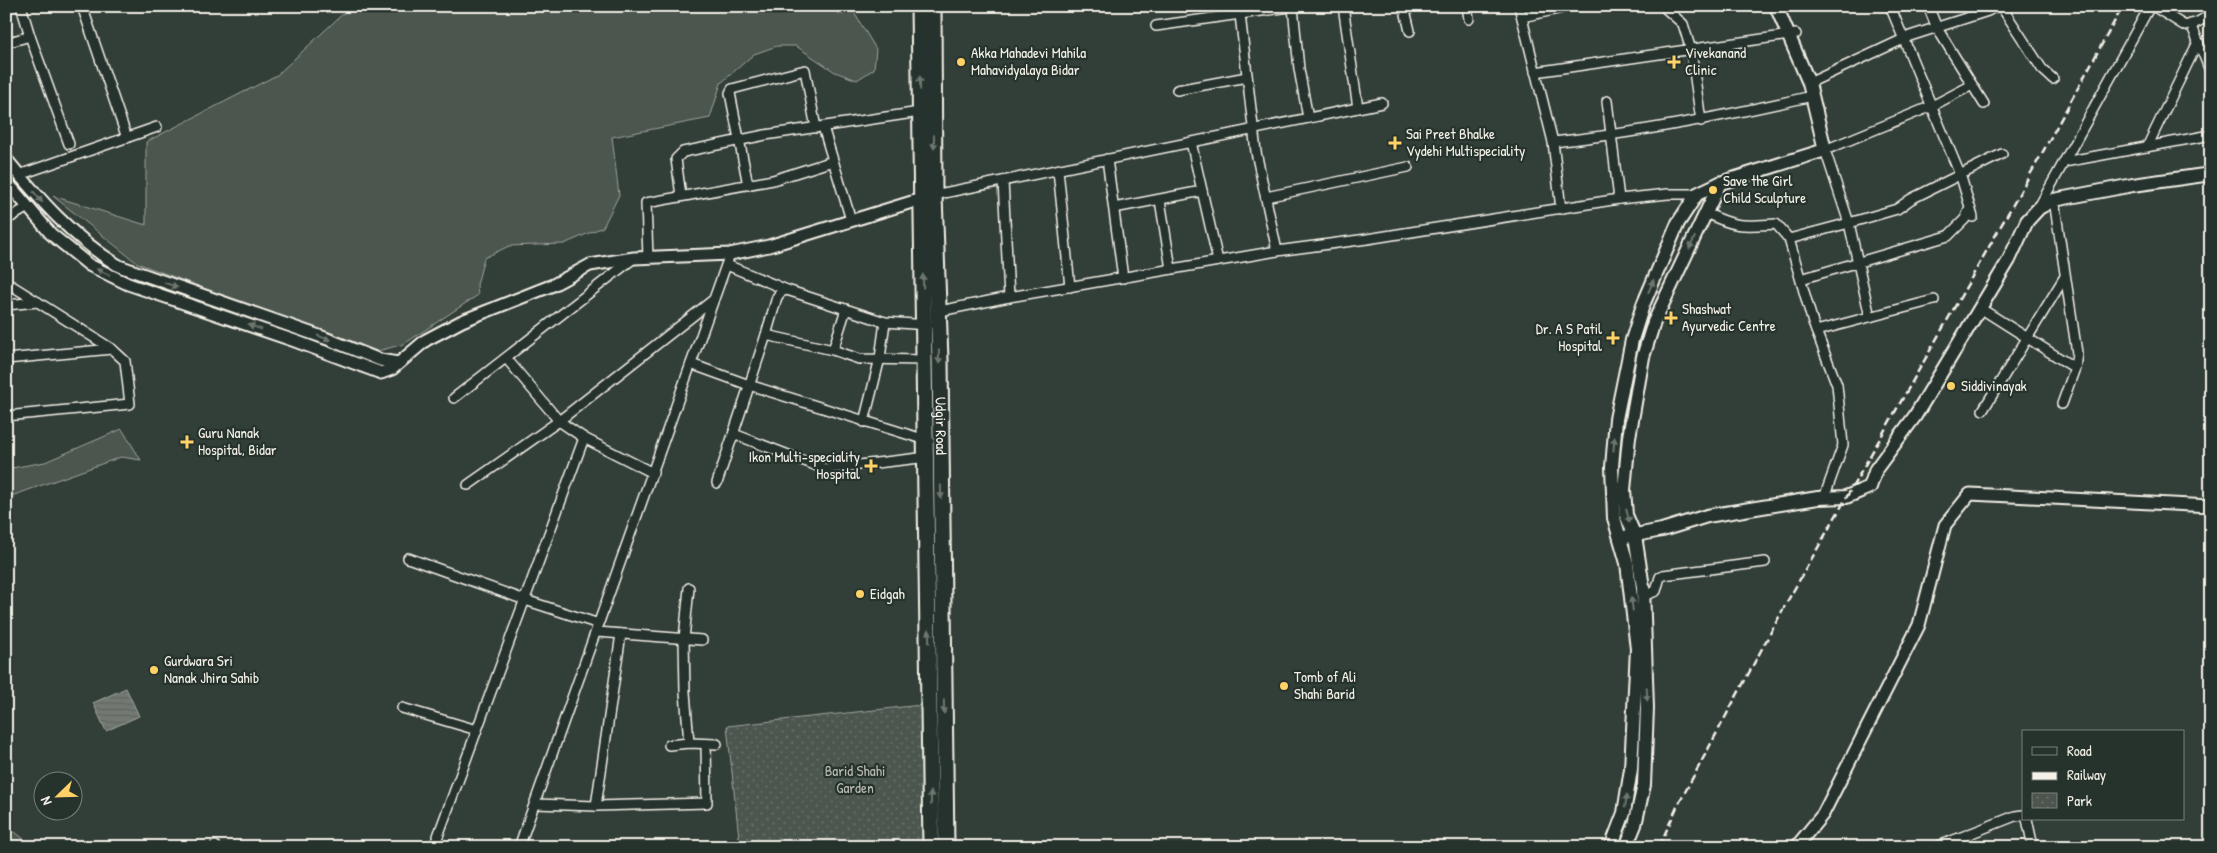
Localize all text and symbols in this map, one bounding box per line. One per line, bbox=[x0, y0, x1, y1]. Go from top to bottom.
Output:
place label: Akka Mahadevi Mahila Mahavidyalaya Bidar bbox=[971, 42, 1086, 80]
place label: Vivekanand Clinic bbox=[1685, 42, 1746, 80]
marker: Vivekanand Clinic bbox=[1667, 55, 1681, 69]
marker: Akka Mahadevi Mahila Mahavidyalaya Bidar bbox=[955, 56, 967, 68]
one-way arrow bbox=[916, 75, 924, 91]
place label: Sai Preet Bhalke Vydehi Multispeciality bbox=[1406, 123, 1525, 161]
one-way arrow bbox=[930, 135, 938, 151]
marker: Sai Preet Bhalke Vydehi Multispeciality bbox=[1388, 136, 1402, 150]
place label: Save the Girl Child Sculpture bbox=[1723, 170, 1806, 208]
marker: Save the Girl Child Sculpture bbox=[1707, 184, 1719, 196]
one-way arrow bbox=[32, 190, 43, 203]
one-way arrow bbox=[1688, 236, 1696, 251]
one-way arrow bbox=[96, 267, 110, 275]
one-way arrow bbox=[919, 272, 927, 288]
one-way arrow bbox=[1647, 279, 1655, 293]
one-way arrow bbox=[163, 282, 178, 289]
place label: Shashwat Ayurvedic Centre bbox=[1682, 298, 1776, 336]
marker: Shashwat Ayurvedic Centre bbox=[1664, 311, 1678, 325]
place label: Dr. A S Patil Hospital bbox=[1536, 318, 1602, 356]
one-way arrow bbox=[248, 323, 263, 330]
marker: Dr. A S Patil Hospital bbox=[1606, 331, 1620, 345]
one-way arrow bbox=[317, 335, 332, 342]
one-way arrow bbox=[936, 350, 944, 366]
place label: Siddivinayak bbox=[1961, 375, 2027, 396]
marker: Siddivinayak bbox=[1945, 380, 1957, 392]
street label: Udgir Road bbox=[930, 397, 952, 455]
place label: Guru Nanak Hospital, Bidar bbox=[198, 422, 277, 460]
marker: Guru Nanak Hospital, Bidar bbox=[180, 435, 194, 449]
one-way arrow bbox=[1610, 435, 1618, 451]
place label: Ikon Multi-speciality Hospital bbox=[748, 446, 860, 484]
marker: Ikon Multi-speciality Hospital bbox=[864, 459, 878, 473]
one-way arrow bbox=[937, 485, 945, 501]
one-way arrow bbox=[1624, 509, 1632, 524]
place label: Eidgah bbox=[870, 583, 905, 604]
marker: Eidgah bbox=[854, 588, 866, 600]
one-way arrow bbox=[1628, 596, 1636, 612]
one-way arrow bbox=[925, 627, 933, 643]
place label: Gurdwara Sri Nanak Jhira Sahib bbox=[164, 650, 259, 688]
marker: Gurdwara Sri Nanak Jhira Sahib bbox=[148, 664, 160, 676]
place label: Tomb of Ali Shahi Barid bbox=[1294, 666, 1356, 704]
marker: Tomb of Ali Shahi Barid bbox=[1278, 680, 1290, 692]
one-way arrow bbox=[1643, 686, 1651, 702]
one-way arrow bbox=[940, 700, 948, 716]
legend bbox=[2022, 730, 2184, 820]
text: Road bbox=[2067, 740, 2092, 761]
park label: Barid Shahi Garden bbox=[825, 760, 885, 798]
text: Railway bbox=[2067, 764, 2106, 785]
north arrow bbox=[32, 770, 82, 820]
one-way arrow bbox=[927, 790, 935, 806]
text: Park bbox=[2067, 790, 2092, 811]
one-way arrow bbox=[1623, 792, 1631, 808]
text: N bbox=[35, 794, 56, 808]

